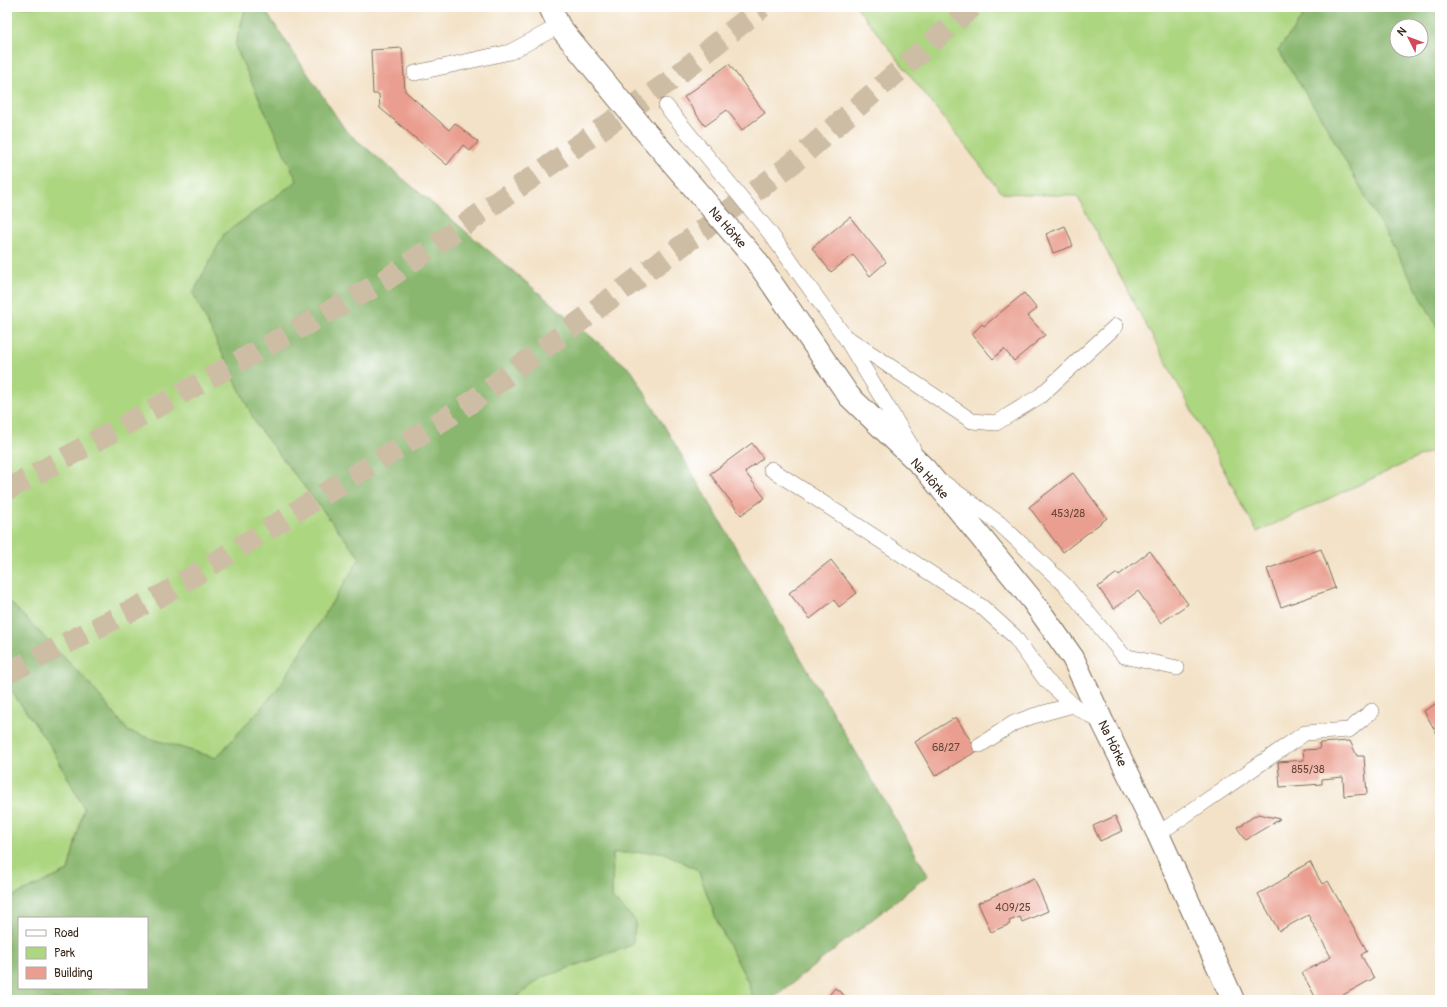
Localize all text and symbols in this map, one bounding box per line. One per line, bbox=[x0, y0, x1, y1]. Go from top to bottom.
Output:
north arrow bbox=[1389, 18, 1429, 58]
text: N bbox=[1395, 24, 1410, 39]
street label: Na Hôrke bbox=[705, 204, 750, 252]
street label: Na Hôrke bbox=[907, 455, 952, 503]
house number: 453/28 bbox=[1051, 507, 1086, 520]
street label: Na Hôrke bbox=[1094, 718, 1130, 770]
house number: 68/27 bbox=[932, 741, 960, 754]
house number: 855/38 bbox=[1291, 763, 1325, 776]
house number: 409/25 bbox=[995, 901, 1031, 914]
legend bbox=[18, 917, 148, 989]
text: Road bbox=[54, 926, 79, 941]
text: Park bbox=[54, 946, 75, 961]
text: Building bbox=[54, 966, 93, 981]

